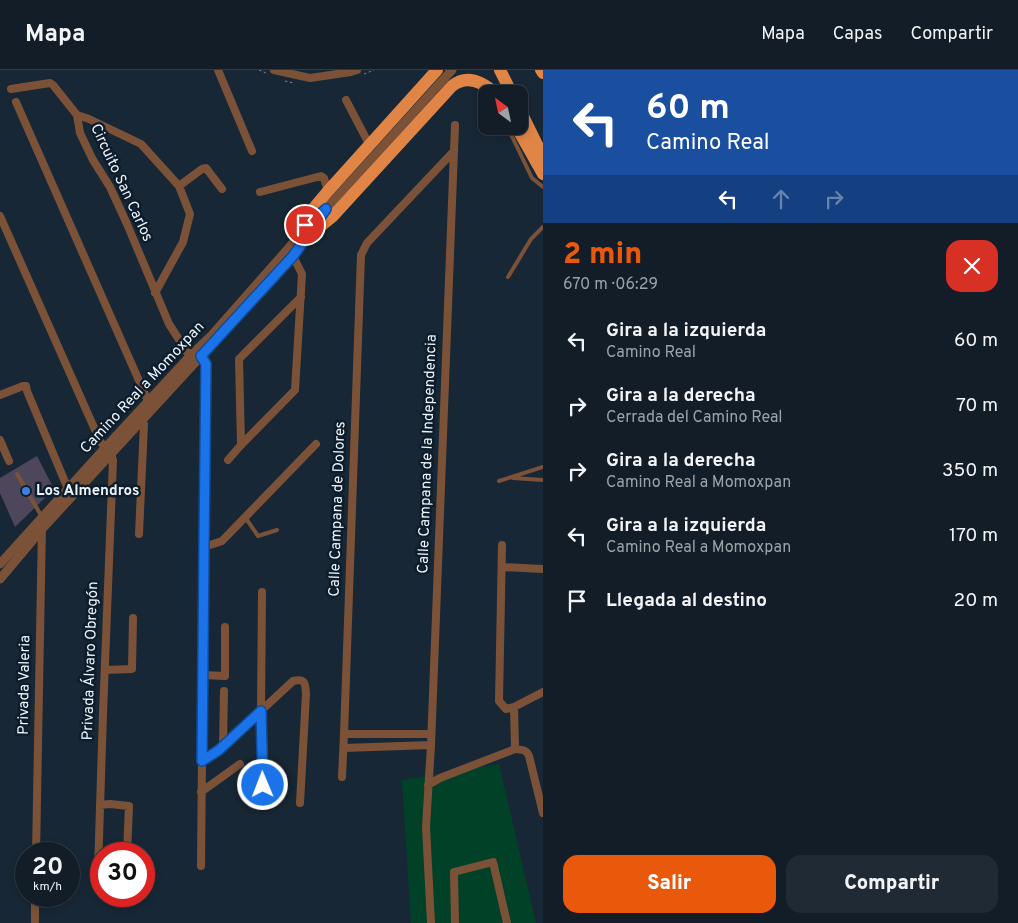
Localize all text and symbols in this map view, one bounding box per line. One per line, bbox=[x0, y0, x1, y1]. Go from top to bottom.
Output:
text: Mapa bbox=[25, 20, 85, 50]
text: Mapa bbox=[761, 23, 805, 46]
text: Capas bbox=[833, 23, 882, 46]
text: Compartir bbox=[910, 23, 993, 46]
north arrow bbox=[478, 85, 528, 135]
map controls bbox=[478, 85, 528, 135]
text: 60 m bbox=[646, 87, 730, 131]
icon: left bbox=[563, 90, 628, 155]
street label: Circuito San Carlos bbox=[85, 121, 157, 245]
text: Camino Real bbox=[646, 130, 770, 157]
icon: left bbox=[714, 185, 742, 213]
icon: ahead bbox=[767, 185, 795, 213]
icon: right bbox=[820, 185, 848, 213]
pin bbox=[284, 204, 326, 246]
icon: arrive bbox=[291, 211, 319, 239]
text: 2 min bbox=[563, 237, 642, 274]
button: close bbox=[946, 240, 998, 292]
text: 670 m · 06:29 bbox=[563, 275, 658, 295]
street label: Camino Real a Momoxpan bbox=[77, 318, 209, 458]
text: Gira a la izquierda bbox=[606, 319, 766, 343]
icon: left bbox=[563, 327, 591, 355]
text: 60 m bbox=[954, 329, 998, 353]
street label: Calle Campana de la Independencia bbox=[414, 334, 442, 574]
text: Camino Real bbox=[606, 343, 696, 363]
text: Gira a la derecha bbox=[606, 384, 756, 408]
icon: right bbox=[563, 392, 591, 420]
text: 70 m bbox=[956, 394, 998, 418]
text: Cerrada del Camino Real bbox=[606, 408, 783, 428]
street label: Calle Campana de Dolores bbox=[325, 421, 351, 597]
text: Gira a la derecha bbox=[606, 449, 756, 473]
icon: right bbox=[563, 457, 591, 485]
text: 350 m bbox=[942, 459, 998, 483]
text: Camino Real a Momoxpan bbox=[606, 473, 791, 493]
place label: Los Almendros bbox=[36, 482, 139, 501]
marker: Los Almendros bbox=[20, 485, 32, 497]
text: Gira a la izquierda bbox=[606, 514, 766, 538]
icon: left bbox=[563, 522, 591, 550]
text: 170 m bbox=[949, 524, 998, 548]
text: Camino Real a Momoxpan bbox=[606, 538, 791, 558]
street label: Privada Álvaro Obregón bbox=[78, 581, 103, 741]
icon: arrive bbox=[563, 587, 591, 615]
text: Llegada al destino bbox=[606, 589, 767, 613]
text: 20 m bbox=[954, 589, 998, 613]
street label: Privada Valeria bbox=[15, 635, 35, 735]
position arrow bbox=[236, 758, 288, 810]
speed limit sign: 30 bbox=[90, 842, 155, 907]
text: 20 bbox=[32, 852, 63, 884]
button: Salir bbox=[563, 855, 776, 913]
button: Compartir bbox=[786, 855, 998, 913]
text: km/h bbox=[33, 879, 62, 895]

